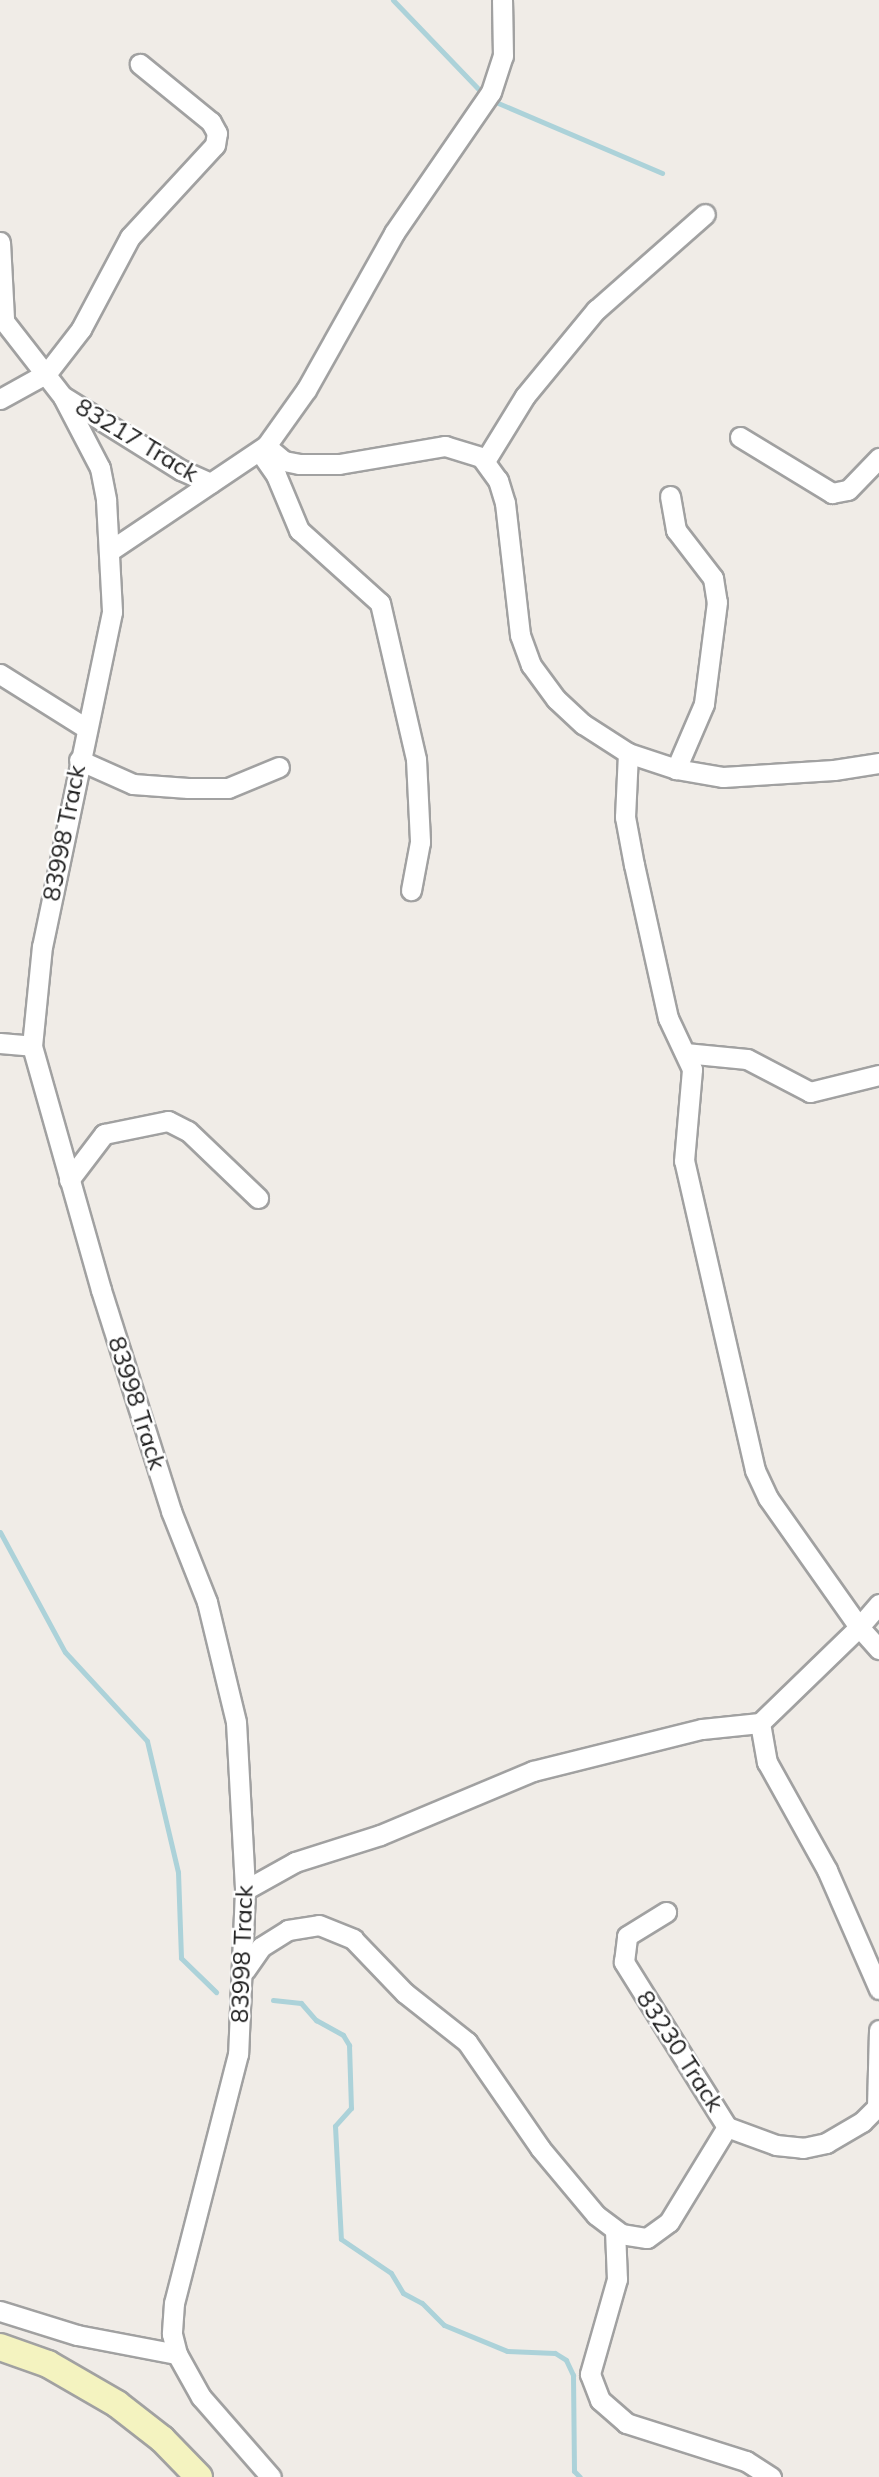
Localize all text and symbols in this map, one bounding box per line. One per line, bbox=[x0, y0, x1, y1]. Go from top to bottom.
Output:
street label: 83217 Track bbox=[70, 392, 204, 488]
street label: 83998 Track bbox=[37, 762, 91, 904]
street label: 83998 Track bbox=[102, 1333, 172, 1473]
street label: 83998 Track bbox=[225, 1884, 259, 2024]
street label: 83230 Track bbox=[630, 1985, 730, 2117]

